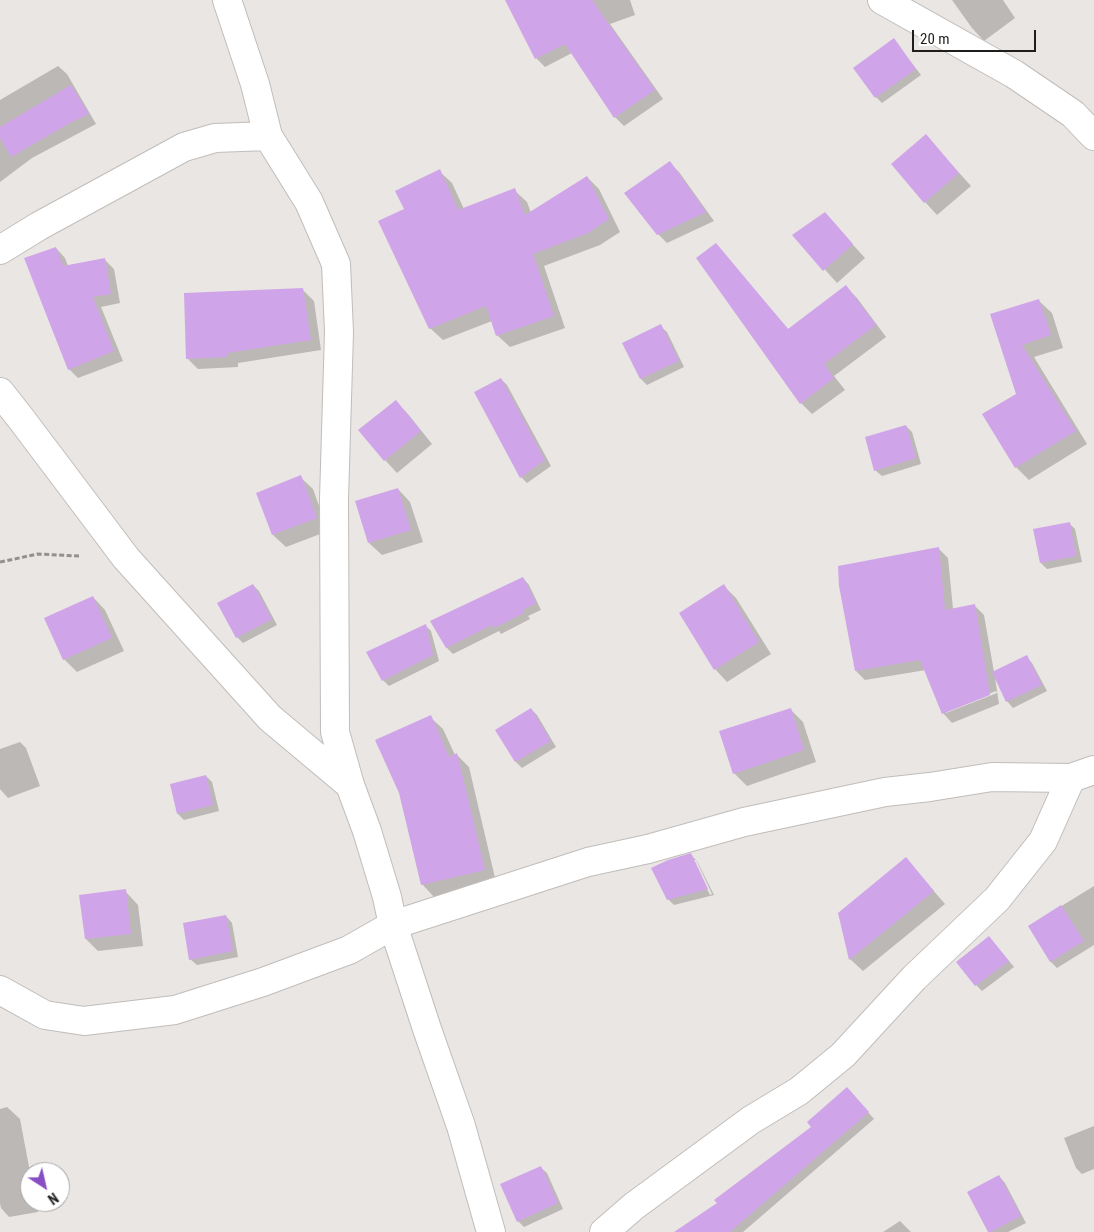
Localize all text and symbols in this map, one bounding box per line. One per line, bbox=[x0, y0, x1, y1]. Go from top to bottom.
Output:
scale bar bbox=[914, 20, 1038, 52]
text: 20 m bbox=[920, 30, 950, 48]
north arrow bbox=[20, 1162, 70, 1212]
text: N bbox=[45, 1189, 61, 1207]

